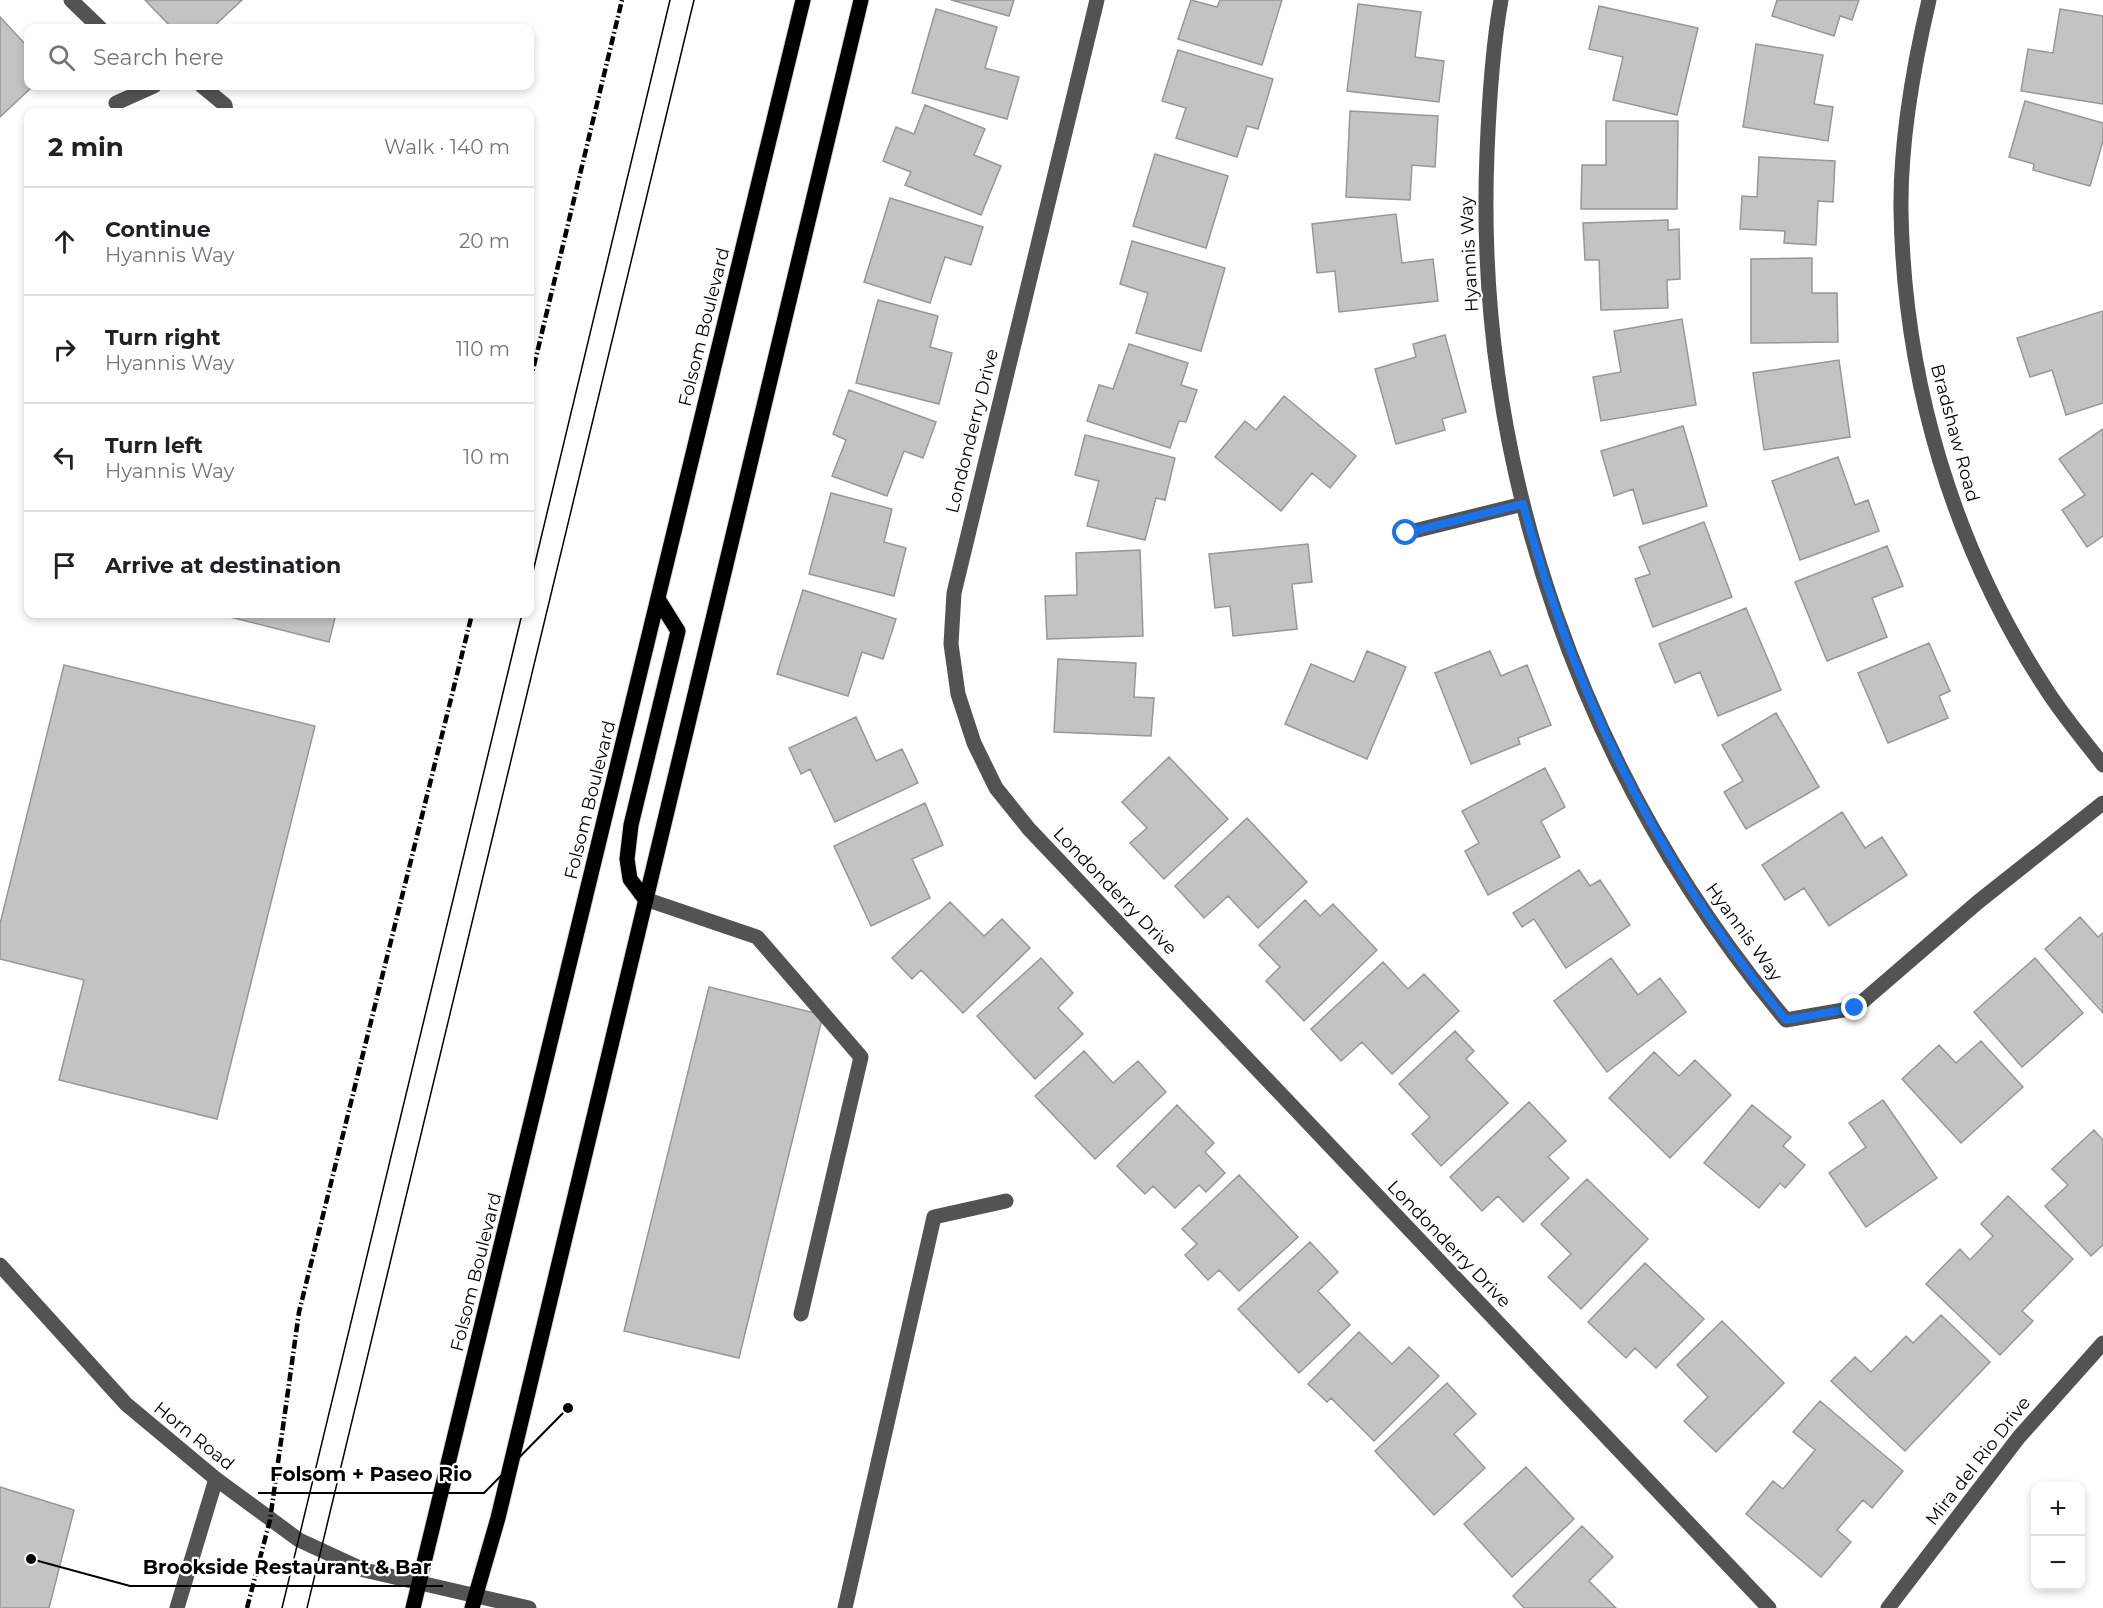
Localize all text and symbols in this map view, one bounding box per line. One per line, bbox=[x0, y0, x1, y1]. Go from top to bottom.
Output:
search box bbox=[24, 24, 534, 90]
icon: search bbox=[45, 41, 78, 74]
text: Search here bbox=[93, 44, 224, 71]
text: 2 min bbox=[48, 131, 124, 163]
text: Walk · 140 m bbox=[384, 135, 510, 159]
street label: Hyannis Way bbox=[1455, 195, 1483, 313]
text: Continue bbox=[105, 216, 211, 243]
icon: ahead bbox=[48, 225, 81, 258]
text: 20 m bbox=[459, 229, 510, 253]
text: Hyannis Way bbox=[105, 243, 234, 267]
street label: Folsom Boulevard bbox=[674, 245, 734, 409]
text: Turn right bbox=[105, 324, 220, 351]
icon: right bbox=[48, 333, 81, 366]
text: 110 m bbox=[456, 337, 510, 361]
street label: Londonderry Drive bbox=[941, 346, 1003, 515]
text: Hyannis Way bbox=[105, 351, 234, 375]
street label: Bradshaw Road bbox=[1926, 362, 1984, 504]
text: Turn left bbox=[105, 432, 203, 459]
icon: left bbox=[48, 441, 81, 474]
text: 10 m bbox=[463, 445, 510, 469]
text: Hyannis Way bbox=[105, 459, 234, 483]
route start bbox=[1392, 519, 1418, 545]
icon: arrive bbox=[48, 549, 81, 582]
text: Arrive at destination bbox=[105, 552, 341, 579]
street label: Folsom Boulevard bbox=[560, 718, 620, 882]
street label: Londonderry Drive bbox=[1049, 823, 1182, 959]
street label: Hyannis Way bbox=[1701, 878, 1787, 986]
route end bbox=[1841, 994, 1867, 1020]
street label: Londonderry Drive bbox=[1383, 1176, 1516, 1312]
street label: Folsom Boulevard bbox=[446, 1190, 506, 1354]
street label: Mira del Rio Drive bbox=[1921, 1392, 2035, 1530]
street label: Horn Road bbox=[149, 1397, 239, 1475]
callout: Folsom + Paseo Rio bbox=[258, 1455, 484, 1493]
text: Folsom + Paseo Rio bbox=[270, 1462, 472, 1486]
map controls bbox=[2031, 1482, 2085, 1590]
button: + bbox=[2031, 1482, 2085, 1536]
button: − bbox=[2031, 1536, 2085, 1590]
callout: Brookside Restaurant & Bar bbox=[130, 1548, 443, 1586]
text: Brookside Restaurant & Bar bbox=[143, 1555, 432, 1579]

